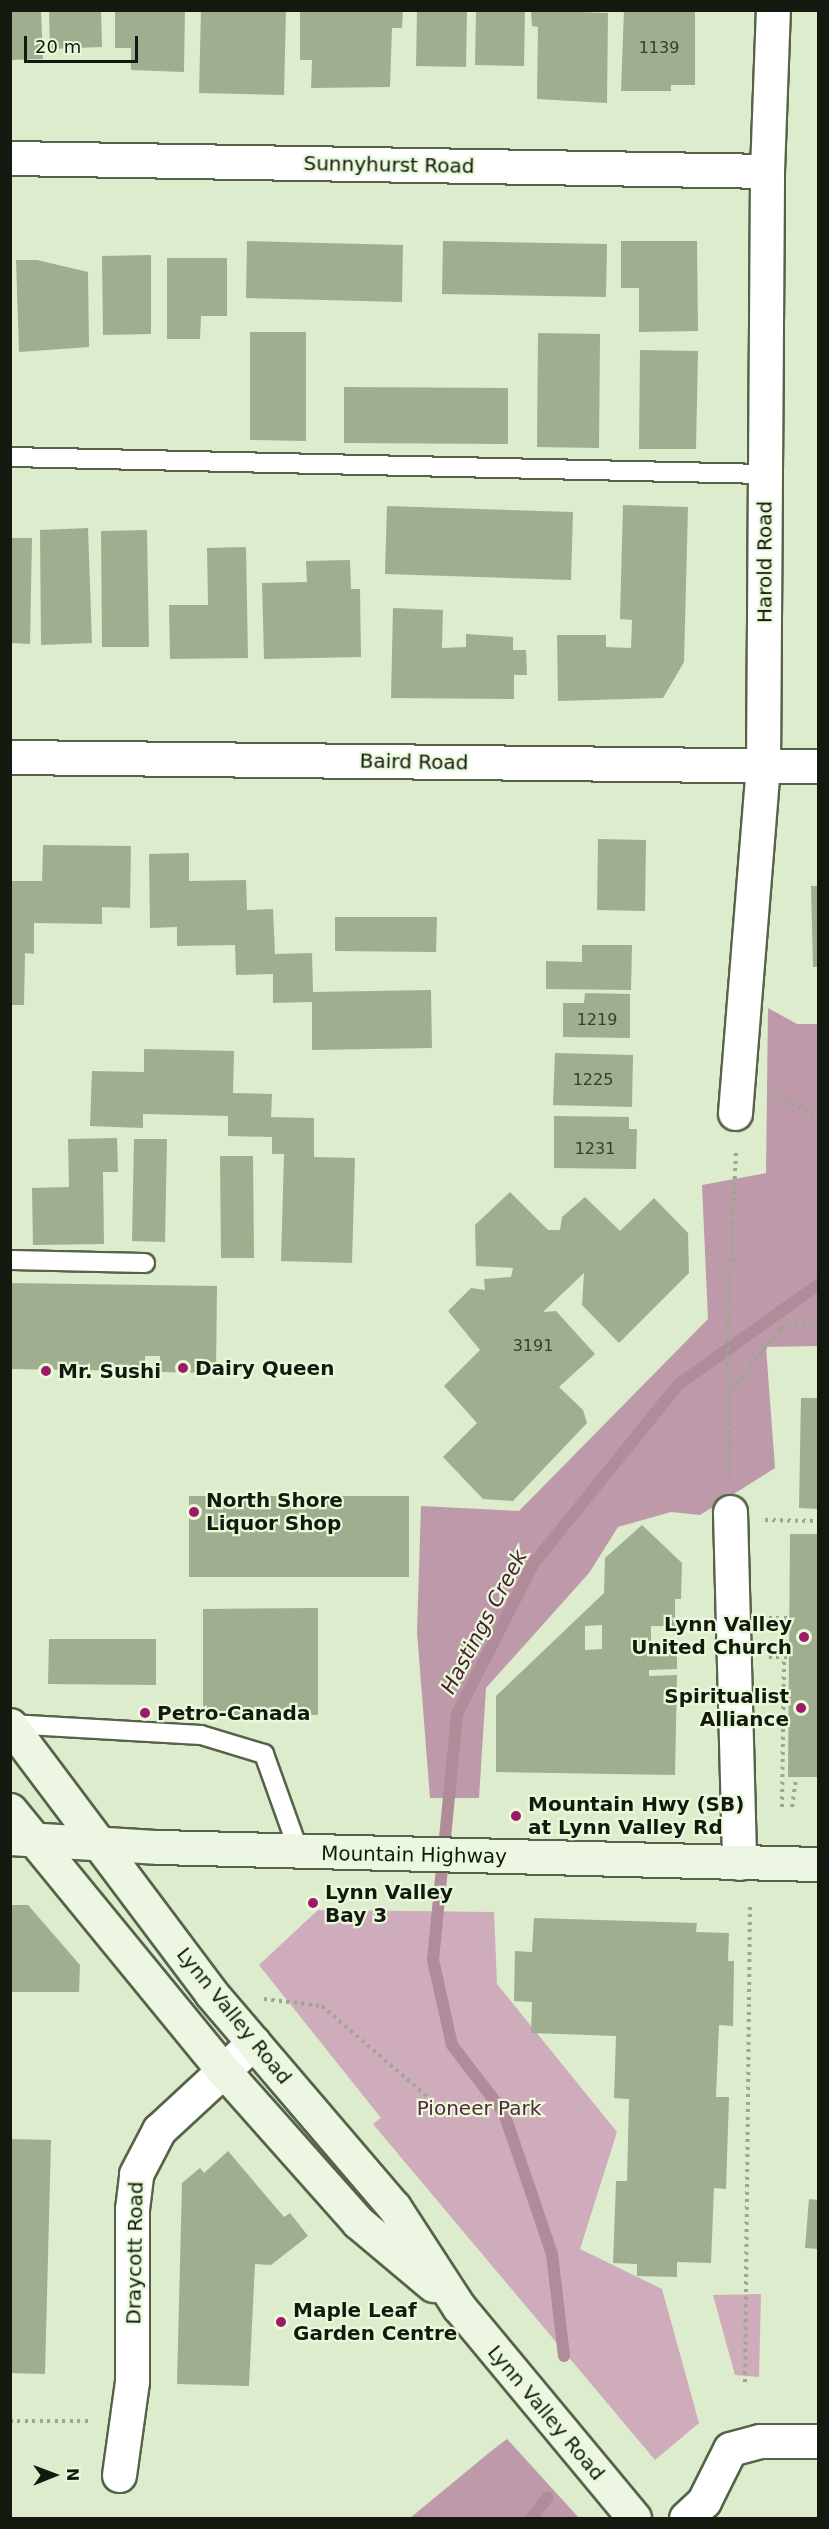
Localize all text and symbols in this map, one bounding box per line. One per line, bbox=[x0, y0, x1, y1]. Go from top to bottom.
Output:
scale bar bbox=[27, 24, 141, 62]
text: 20 m bbox=[35, 36, 81, 57]
house number: 1139 bbox=[639, 38, 679, 58]
street label: Sunnyhurst Road bbox=[303, 152, 475, 178]
street label: Harold Road bbox=[753, 501, 777, 623]
street label: Baird Road bbox=[359, 749, 469, 775]
house number: 1219 bbox=[577, 1010, 617, 1030]
house number: 1225 bbox=[573, 1070, 613, 1090]
house number: 1231 bbox=[575, 1139, 615, 1159]
house number: 3191 bbox=[513, 1336, 553, 1356]
place label: Dairy Queen bbox=[195, 1356, 334, 1380]
place label: Mr. Sushi bbox=[58, 1359, 161, 1383]
marker: Dairy Queen bbox=[176, 1361, 190, 1375]
marker: Mr. Sushi bbox=[39, 1364, 53, 1378]
place label: North Shore Liquor Shop bbox=[206, 1488, 343, 1535]
marker: North Shore Liquor Shop bbox=[187, 1505, 201, 1519]
water label: Hastings Creek bbox=[435, 1546, 533, 1698]
place label: Lynn Valley United Church bbox=[631, 1613, 792, 1660]
marker: Lynn Valley United Church bbox=[797, 1630, 811, 1644]
place label: Spiritualist Alliance bbox=[664, 1684, 789, 1731]
place label: Petro-Canada bbox=[157, 1701, 310, 1725]
marker: Spiritualist Alliance bbox=[794, 1701, 808, 1715]
marker: Petro-Canada bbox=[138, 1706, 152, 1720]
place label: Mountain Hwy (SB) at Lynn Valley Rd bbox=[528, 1792, 744, 1839]
marker: Mountain Hwy (SB) at Lynn Valley Rd bbox=[509, 1809, 523, 1823]
street label: Mountain Highway bbox=[321, 1841, 507, 1869]
place label: Lynn Valley Bay 3 bbox=[325, 1880, 453, 1927]
marker: Lynn Valley Bay 3 bbox=[306, 1896, 320, 1910]
street label: Lynn Valley Road bbox=[171, 1943, 297, 2089]
park label: Pioneer Park bbox=[417, 2096, 541, 2120]
street label: Draycott Road bbox=[122, 2181, 148, 2325]
place label: Maple Leaf Garden Centre bbox=[293, 2298, 457, 2345]
marker: Maple Leaf Garden Centre bbox=[274, 2315, 288, 2329]
street label: Lynn Valley Road bbox=[482, 2341, 610, 2485]
north arrow bbox=[24, 2445, 84, 2505]
text: N bbox=[63, 2468, 82, 2482]

